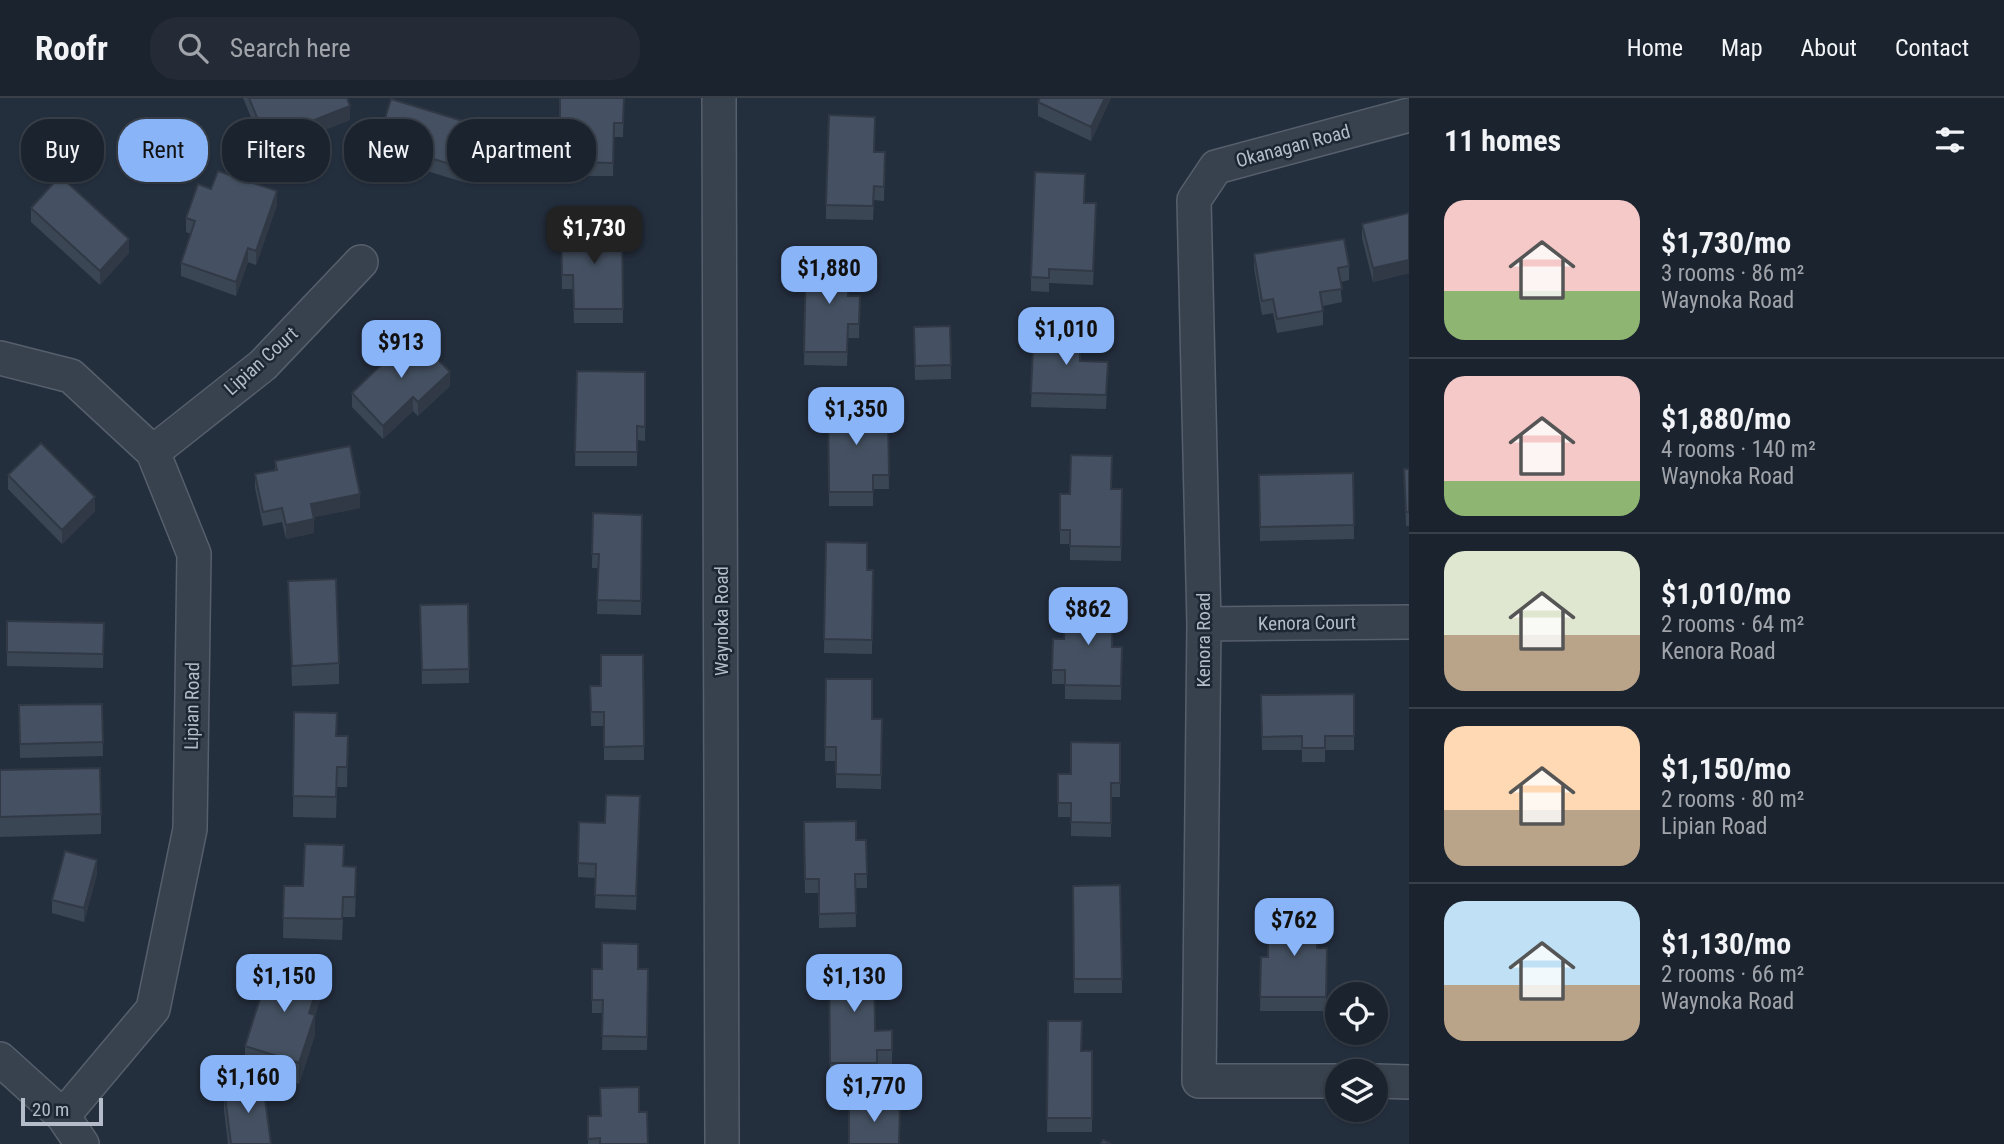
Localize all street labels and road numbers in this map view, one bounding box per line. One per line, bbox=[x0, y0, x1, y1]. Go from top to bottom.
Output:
street label: Okanagan Road bbox=[1233, 120, 1353, 172]
street label: Lipian Court bbox=[219, 322, 303, 400]
street label: Waynoka Road bbox=[710, 566, 733, 676]
street label: Kenora Road bbox=[1192, 593, 1215, 687]
street label: Kenora Court bbox=[1258, 611, 1356, 635]
street label: Lipian Road bbox=[180, 662, 204, 750]

